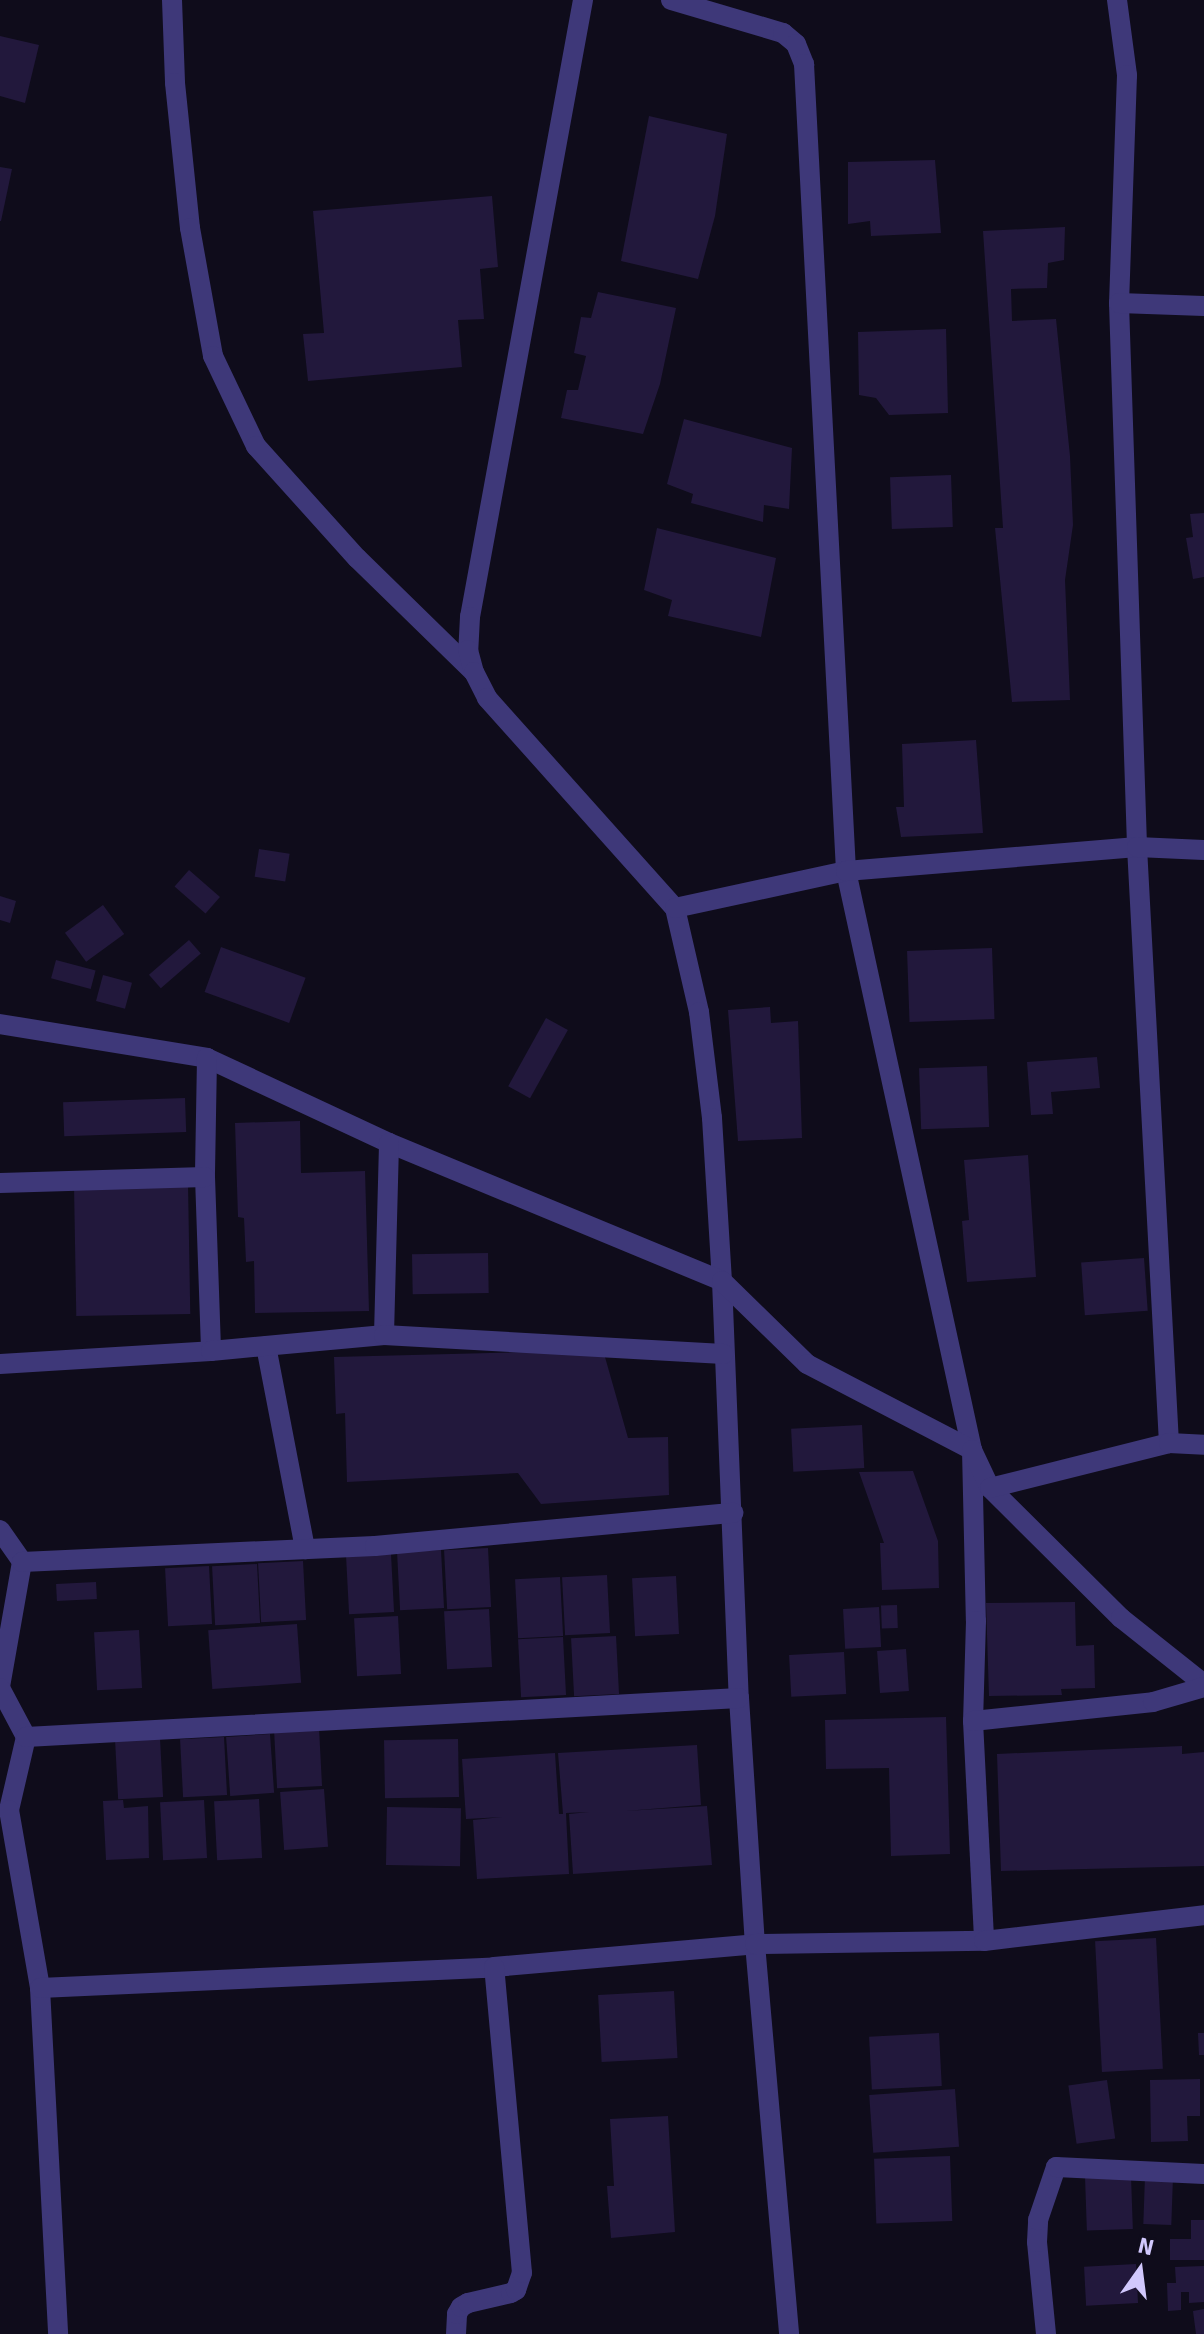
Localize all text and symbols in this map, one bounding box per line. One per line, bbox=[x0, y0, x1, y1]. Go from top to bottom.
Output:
north arrow bbox=[1100, 2230, 1180, 2310]
text: N bbox=[1135, 2231, 1157, 2261]

